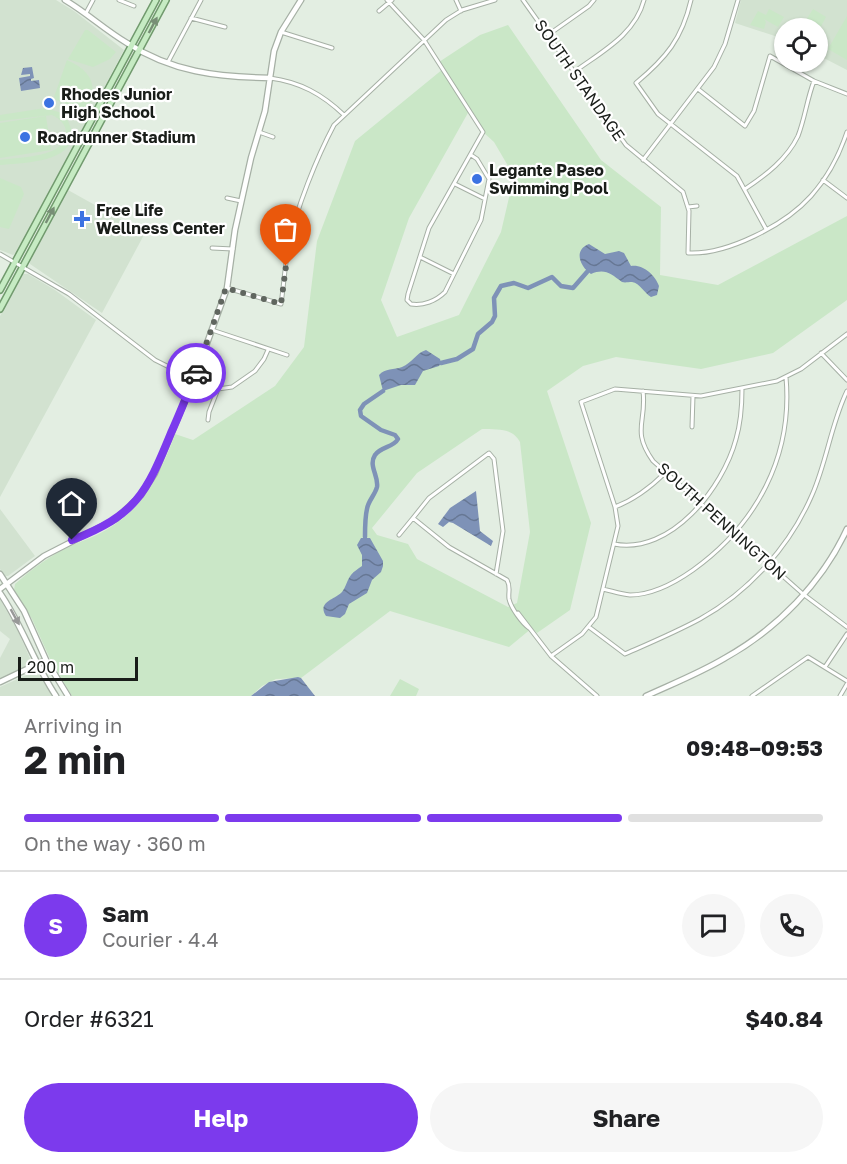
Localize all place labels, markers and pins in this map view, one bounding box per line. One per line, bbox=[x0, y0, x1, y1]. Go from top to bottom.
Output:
place label: Rhodes Junior High School bbox=[61, 84, 172, 122]
marker: Rhodes Junior High School bbox=[42, 96, 56, 110]
place label: Roadrunner Stadium bbox=[37, 127, 195, 147]
marker: Roadrunner Stadium bbox=[18, 130, 32, 144]
place label: Legante Paseo Swimming Pool bbox=[489, 160, 609, 198]
marker: Legante Paseo Swimming Pool bbox=[470, 172, 484, 186]
place label: Free Life Wellness Center bbox=[96, 200, 225, 238]
pin bbox=[260, 204, 311, 266]
marker: Free Life Wellness Center bbox=[73, 210, 91, 228]
pin bbox=[46, 478, 97, 540]

